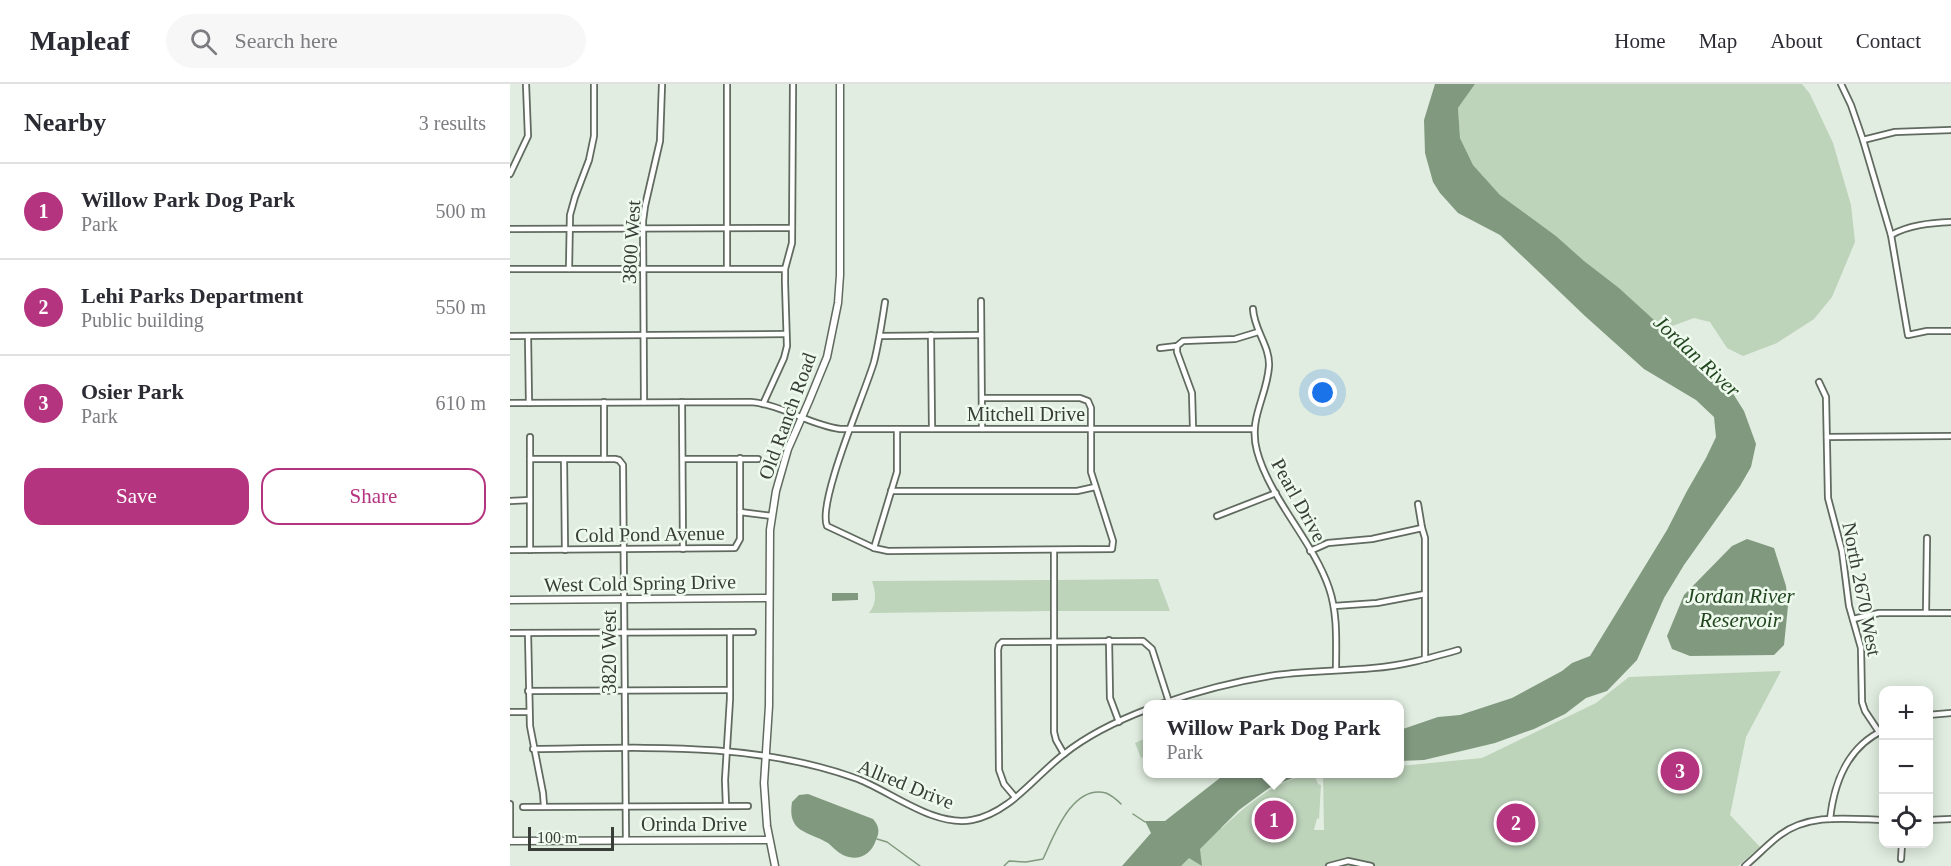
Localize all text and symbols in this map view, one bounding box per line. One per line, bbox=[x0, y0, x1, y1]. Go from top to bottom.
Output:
search box bbox=[166, 14, 586, 68]
text: Mapleaf bbox=[30, 25, 130, 56]
icon: search bbox=[187, 25, 220, 58]
text: Search here bbox=[235, 28, 338, 53]
text: Home bbox=[1614, 29, 1666, 53]
text: Map bbox=[1699, 29, 1737, 53]
text: About bbox=[1770, 29, 1823, 53]
text: Contact bbox=[1856, 29, 1921, 53]
text: Nearby bbox=[24, 108, 106, 137]
text: 3 results bbox=[419, 112, 486, 134]
text: Willow Park Dog Park bbox=[81, 187, 295, 212]
street label: 3800 West bbox=[618, 199, 644, 285]
text: 1 bbox=[39, 200, 49, 222]
text: 500 m bbox=[435, 200, 486, 222]
text: Park bbox=[81, 213, 118, 235]
text: Lehi Parks Department bbox=[81, 283, 303, 308]
text: 2 bbox=[39, 296, 49, 318]
text: 550 m bbox=[435, 296, 486, 318]
text: Public building bbox=[81, 309, 204, 331]
water label: Jordan River bbox=[1649, 310, 1746, 403]
street label: Old Ranch Road bbox=[754, 350, 820, 482]
your location bbox=[1308, 378, 1337, 407]
text: Osier Park bbox=[81, 379, 184, 404]
text: 3 bbox=[39, 392, 49, 414]
text: 610 m bbox=[435, 392, 486, 414]
street label: Mitchell Drive bbox=[967, 403, 1085, 425]
text: Park bbox=[81, 405, 118, 427]
street label: Pearl Drive bbox=[1267, 455, 1331, 546]
button: Save bbox=[24, 468, 249, 525]
button: Share bbox=[261, 468, 486, 525]
street label: North 2670 West bbox=[1838, 520, 1886, 658]
street label: Cold Pond Avenue bbox=[575, 522, 725, 546]
street label: West Cold Spring Drive bbox=[544, 570, 736, 597]
water label: Jordan River Reservoir bbox=[1685, 584, 1796, 632]
street label: 3820 West bbox=[598, 609, 620, 694]
map controls bbox=[1879, 686, 1933, 848]
button: + bbox=[1879, 686, 1933, 740]
popup bbox=[1143, 700, 1404, 778]
text: Willow Park Dog Park bbox=[1166, 715, 1381, 740]
button: − bbox=[1879, 740, 1933, 794]
text: Park bbox=[1166, 741, 1203, 763]
pin: 3 bbox=[1660, 748, 1700, 794]
street label: Allred Drive bbox=[855, 755, 957, 813]
button: locate bbox=[1879, 794, 1933, 848]
pin: 1 bbox=[1254, 798, 1293, 842]
pin: 2 bbox=[1496, 800, 1536, 846]
street label: Orinda Drive bbox=[641, 813, 747, 835]
scale bar bbox=[528, 824, 614, 852]
text: 100 m bbox=[537, 829, 577, 846]

